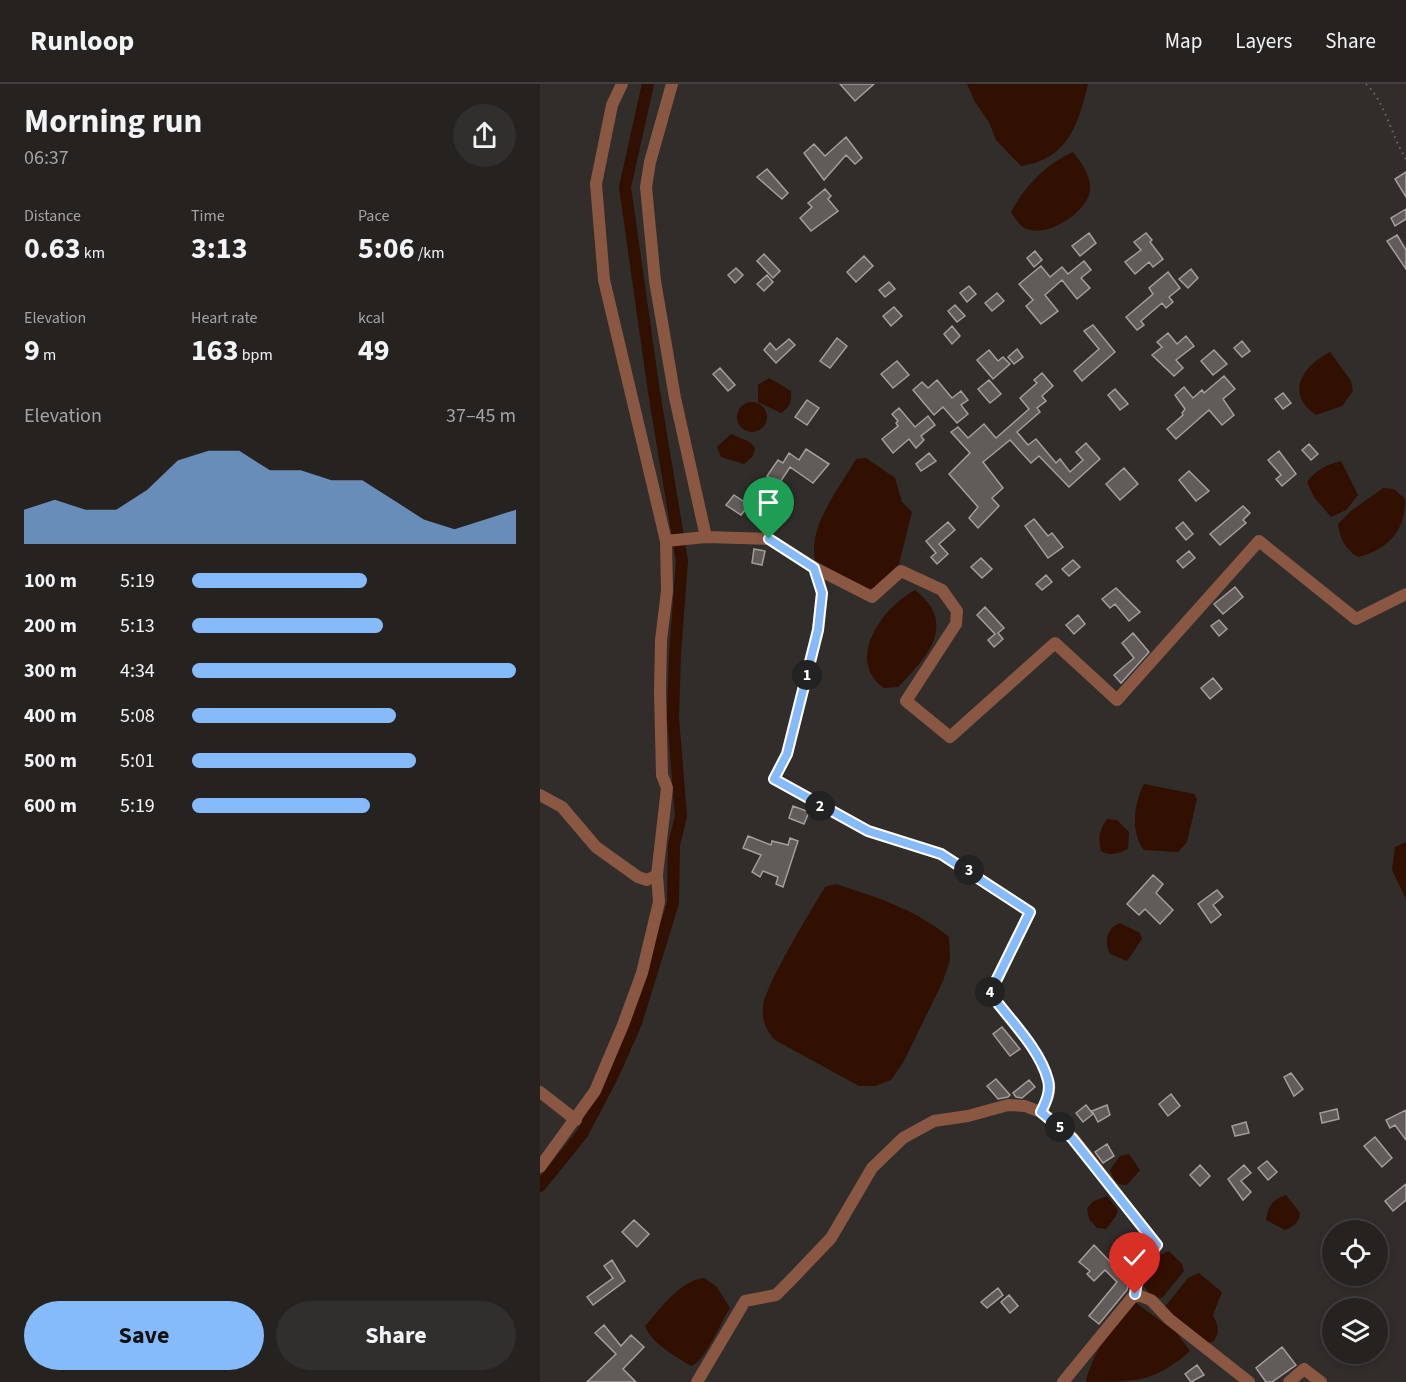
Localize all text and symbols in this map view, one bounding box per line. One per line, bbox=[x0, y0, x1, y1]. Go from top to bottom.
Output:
text: Runloop bbox=[30, 21, 134, 61]
text: Map bbox=[1165, 26, 1202, 56]
text: Layers bbox=[1235, 26, 1292, 56]
text: Share bbox=[1325, 26, 1376, 56]
text: Morning run bbox=[24, 98, 202, 145]
button: share bbox=[453, 104, 516, 167]
text: 06:37 bbox=[24, 144, 69, 172]
text: Distance bbox=[24, 205, 81, 227]
text: Time bbox=[191, 205, 225, 227]
text: Pace bbox=[358, 205, 389, 227]
text: 0.63 bbox=[24, 227, 81, 270]
text: 3:13 bbox=[191, 227, 248, 270]
text: 5:06 bbox=[358, 227, 415, 270]
text: km bbox=[81, 242, 105, 264]
text: /km bbox=[415, 242, 445, 264]
text: Elevation bbox=[24, 307, 86, 329]
text: Heart rate bbox=[191, 307, 258, 329]
text: kcal bbox=[358, 307, 385, 329]
text: 9 bbox=[24, 329, 40, 372]
text: 163 bbox=[191, 329, 239, 372]
text: 49 bbox=[358, 329, 390, 372]
text: m bbox=[40, 344, 56, 366]
text: bpm bbox=[239, 344, 273, 366]
text: Elevation bbox=[24, 402, 102, 430]
text: 37–45 m bbox=[446, 402, 516, 430]
pin bbox=[743, 477, 794, 539]
icon: arrive bbox=[752, 486, 785, 519]
text: 100 m bbox=[24, 567, 77, 595]
text: 5:19 bbox=[120, 567, 155, 595]
text: 200 m bbox=[24, 612, 77, 640]
text: 5:13 bbox=[120, 612, 155, 640]
text: 300 m bbox=[24, 657, 77, 685]
text: 4:34 bbox=[120, 657, 155, 685]
pin: 1 bbox=[792, 660, 822, 690]
text: 1 bbox=[803, 664, 811, 686]
text: 400 m bbox=[24, 702, 77, 730]
text: 5:08 bbox=[120, 702, 155, 730]
text: 500 m bbox=[24, 747, 77, 775]
text: 5:01 bbox=[120, 747, 155, 775]
pin: 2 bbox=[805, 791, 835, 821]
text: 600 m bbox=[24, 792, 77, 820]
text: 5:19 bbox=[120, 792, 155, 820]
text: 2 bbox=[816, 795, 824, 817]
pin: 3 bbox=[954, 855, 984, 885]
text: 3 bbox=[965, 859, 973, 881]
pin: 4 bbox=[975, 977, 1005, 1007]
text: 4 bbox=[986, 981, 994, 1003]
pin: 5 bbox=[1045, 1112, 1075, 1142]
text: 5 bbox=[1056, 1116, 1064, 1138]
map controls bbox=[1322, 1220, 1388, 1364]
button: locate bbox=[1322, 1220, 1388, 1286]
pin bbox=[1109, 1232, 1160, 1294]
icon: check bbox=[1118, 1241, 1151, 1274]
button: layers bbox=[1322, 1298, 1388, 1364]
button: Save bbox=[24, 1301, 264, 1370]
button: Share bbox=[276, 1301, 516, 1370]

